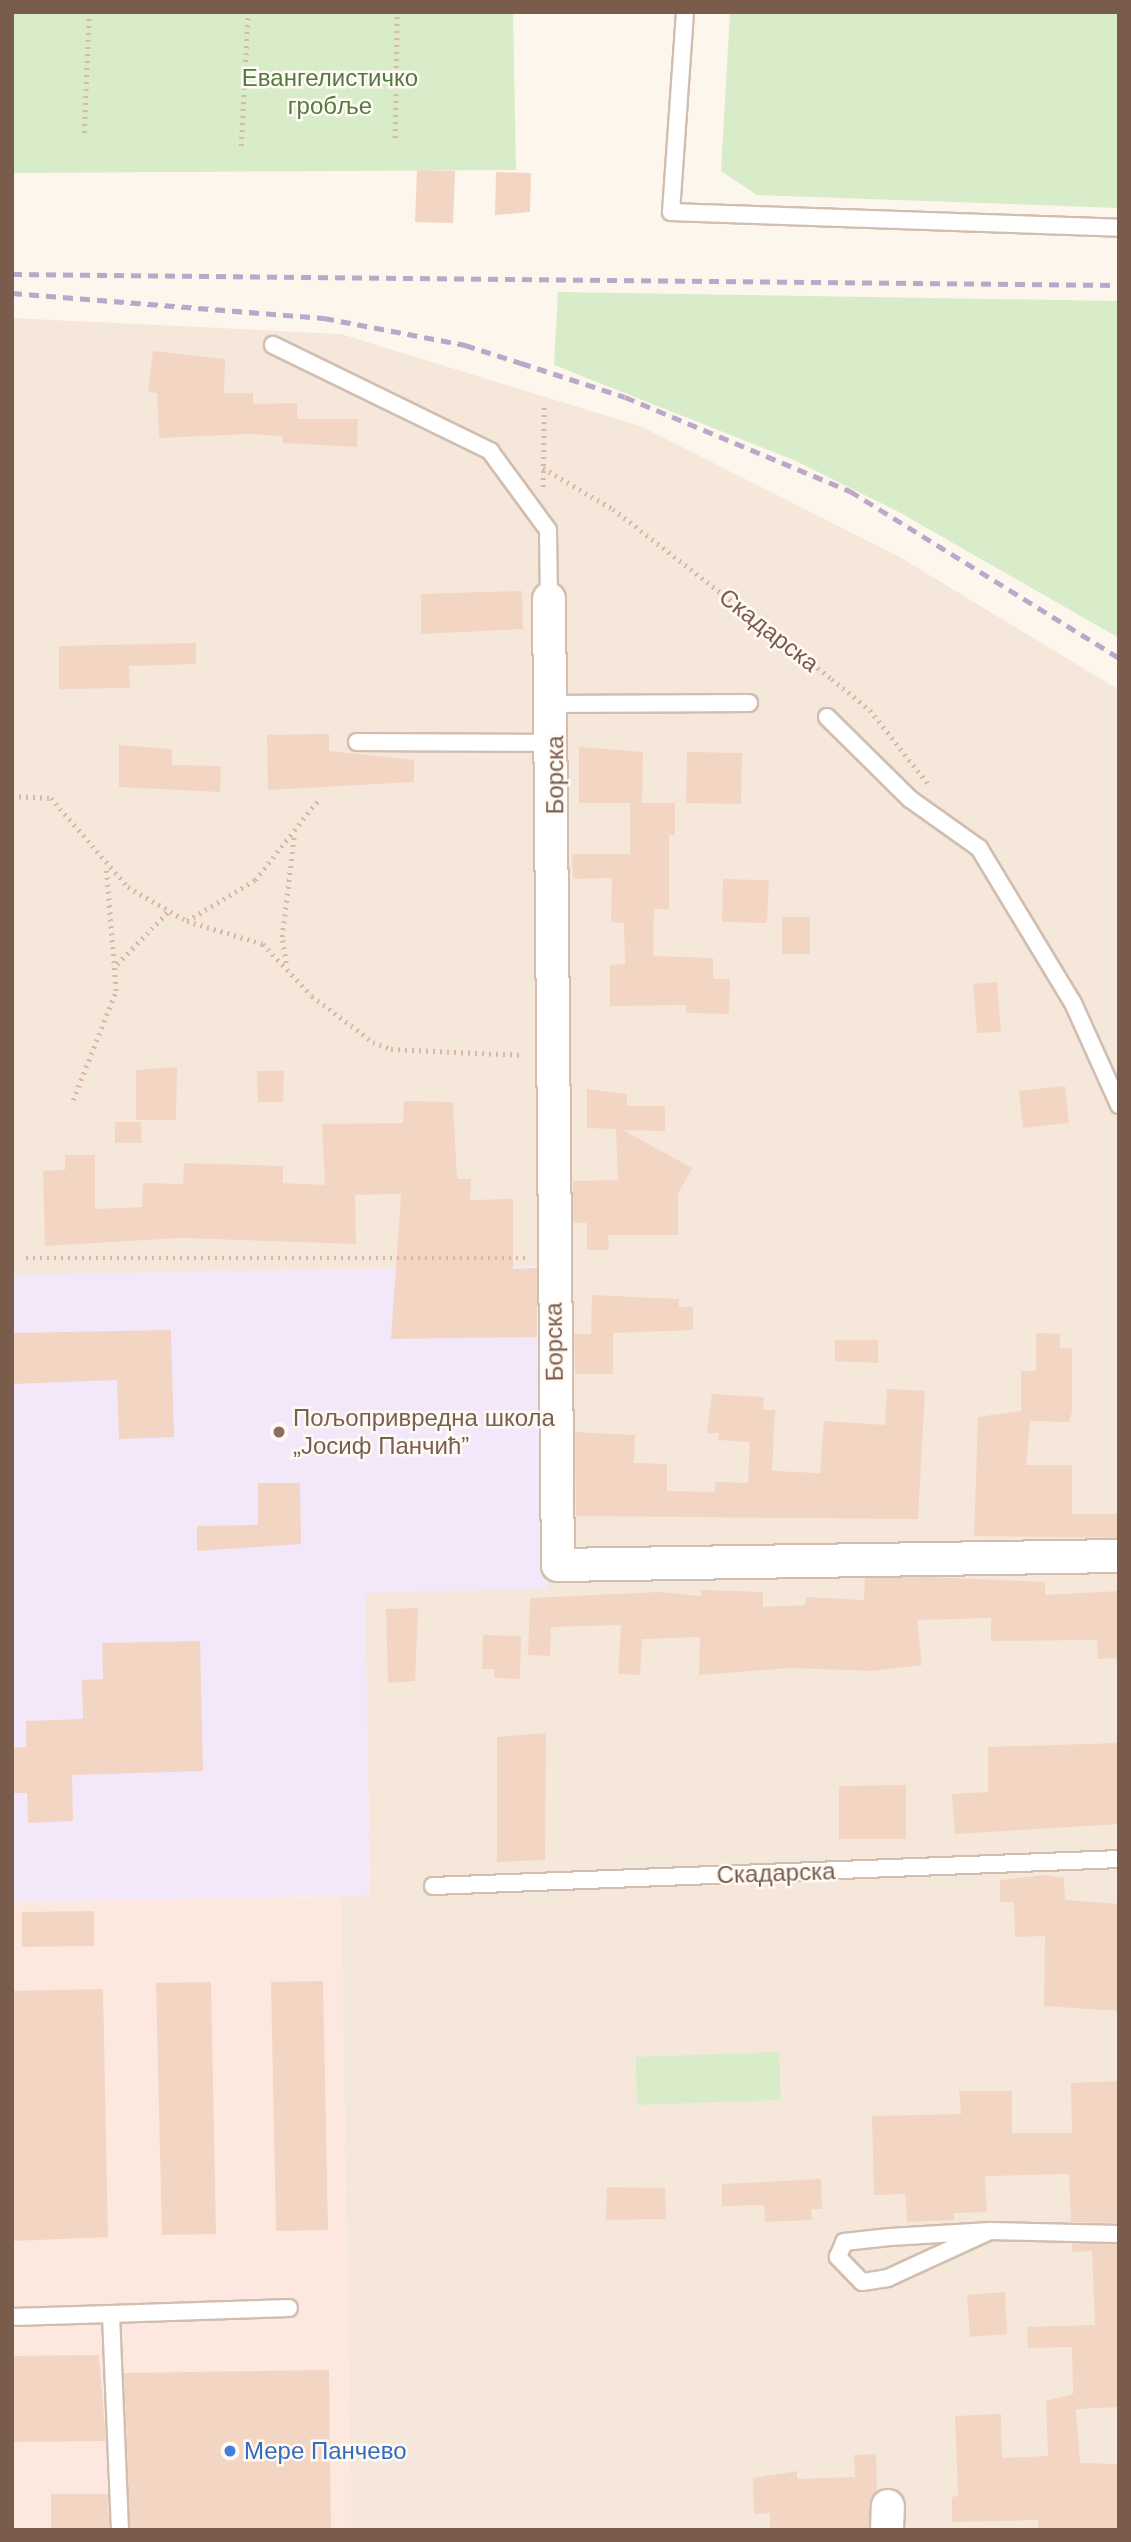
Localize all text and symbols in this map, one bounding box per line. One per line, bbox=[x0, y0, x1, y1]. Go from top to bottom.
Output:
park label: Евангелистичко гробље bbox=[242, 64, 418, 120]
street label: Скадарска bbox=[713, 582, 825, 678]
street label: Борска bbox=[541, 736, 569, 814]
street label: Борска bbox=[539, 1302, 569, 1382]
place label: Пољопривредна школа „Јосиф Панчић” bbox=[293, 1404, 555, 1460]
marker: Пољопривредна школа „Јосиф Панчић” bbox=[271, 1424, 287, 1440]
street label: Скадарска bbox=[716, 1857, 836, 1889]
place label: Мере Панчево bbox=[244, 2437, 407, 2465]
marker: Мере Панчево bbox=[222, 2443, 238, 2459]

